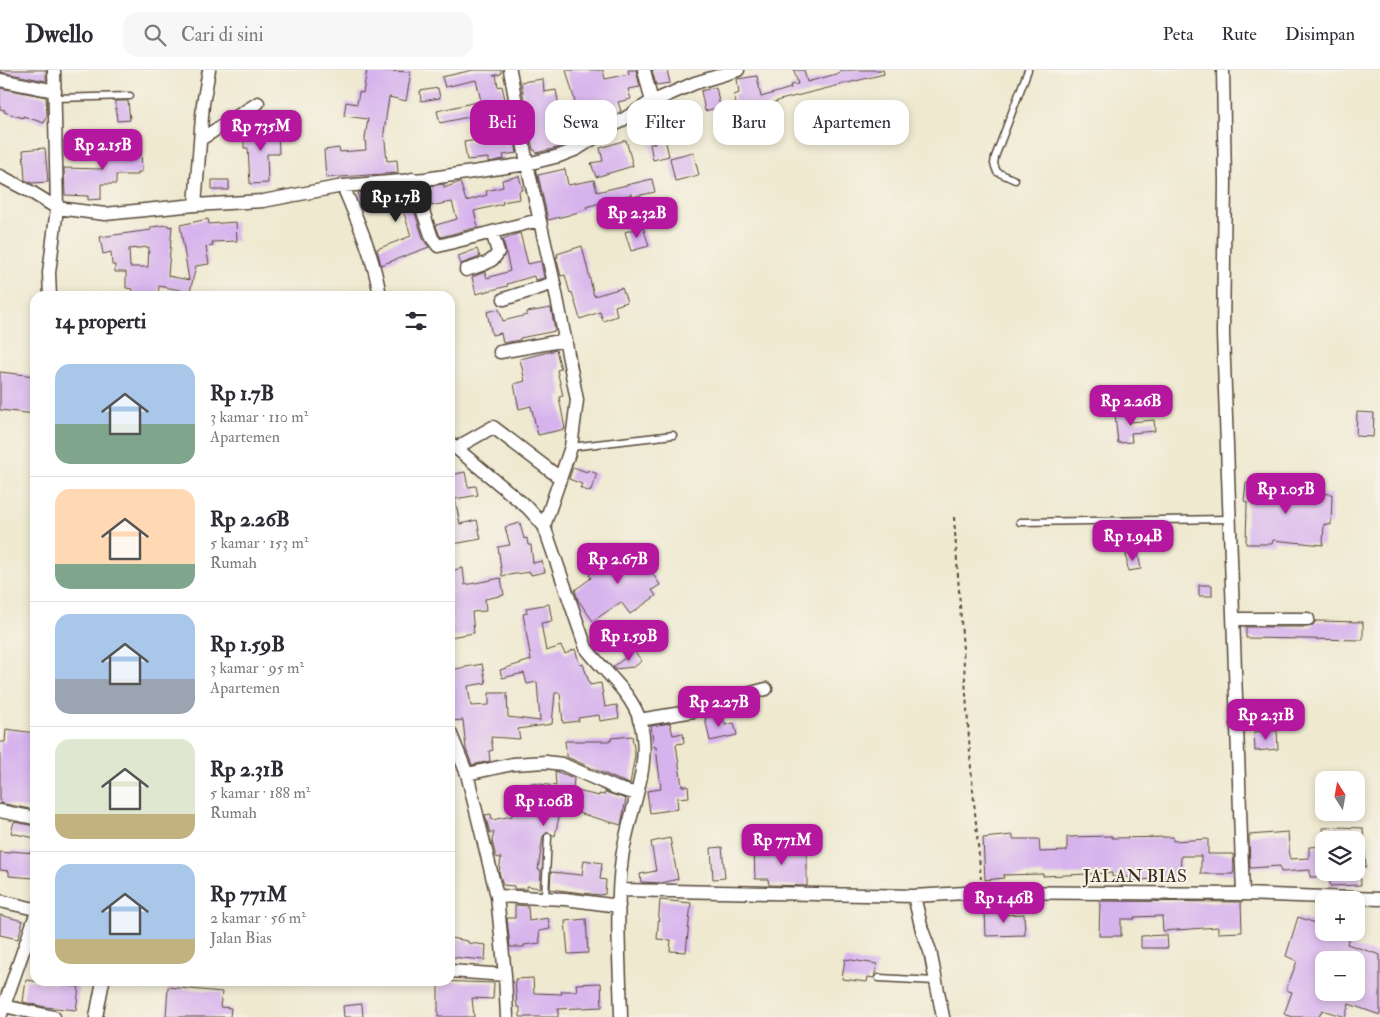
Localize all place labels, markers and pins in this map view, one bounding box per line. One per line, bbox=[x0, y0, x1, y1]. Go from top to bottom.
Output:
pin: Rp 735M bbox=[215, 109, 307, 152]
pin: Rp 2.15B bbox=[51, 128, 155, 171]
pin: Rp 1.7B bbox=[350, 180, 442, 223]
pin: Rp 2.32B bbox=[585, 196, 689, 239]
pin: Rp 2.26B bbox=[1079, 384, 1183, 427]
pin: Rp 1.05B bbox=[1234, 472, 1338, 515]
pin: Rp 1.94B bbox=[1081, 520, 1185, 562]
pin: Rp 2.67B bbox=[566, 542, 670, 585]
pin: Rp 1.59B bbox=[577, 620, 681, 662]
pin: Rp 2.27B bbox=[667, 686, 771, 728]
pin: Rp 2.31B bbox=[1214, 698, 1318, 741]
pin: Rp 1.06B bbox=[492, 784, 596, 827]
pin: Rp 771M bbox=[736, 824, 828, 866]
pin: Rp 1.46B bbox=[952, 882, 1056, 924]

